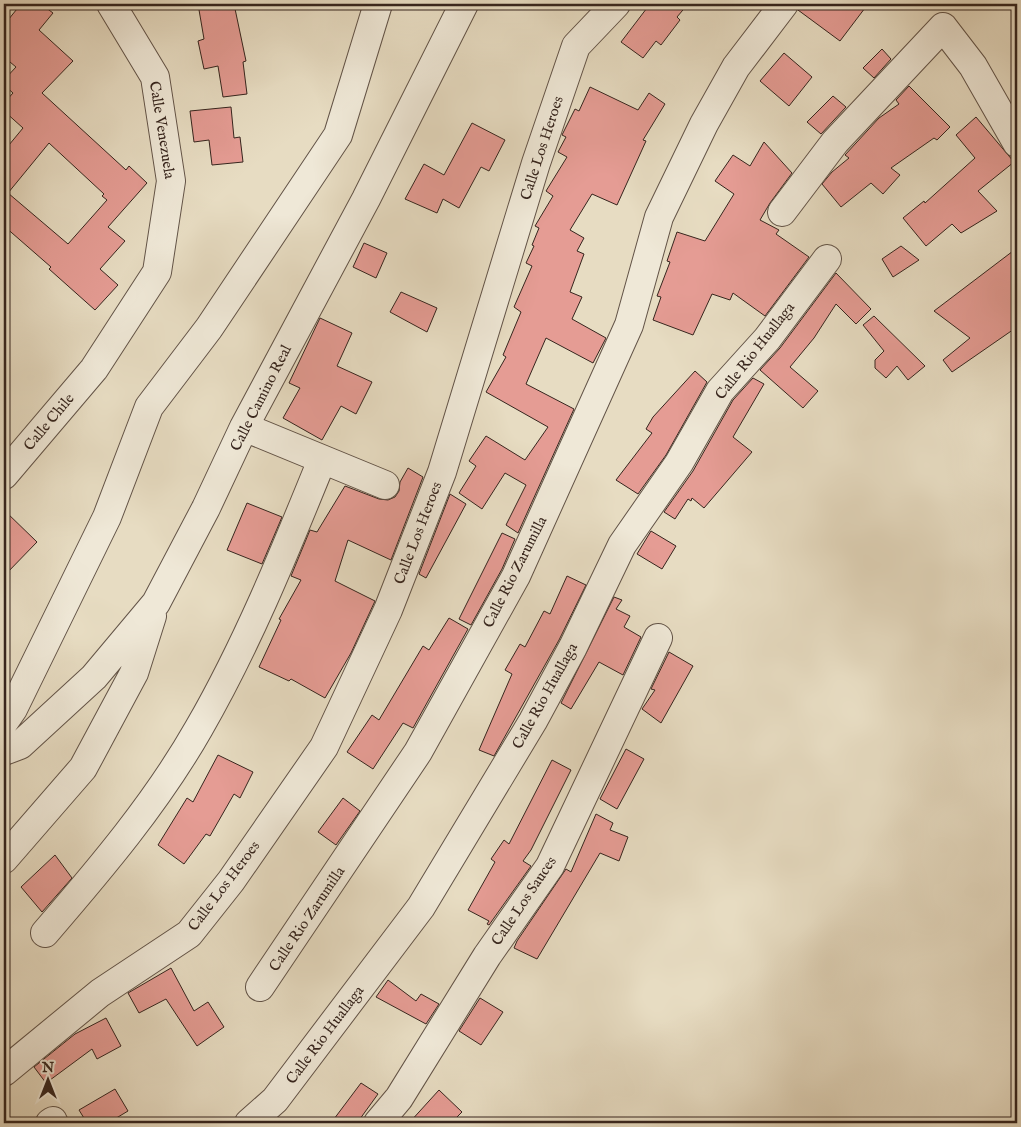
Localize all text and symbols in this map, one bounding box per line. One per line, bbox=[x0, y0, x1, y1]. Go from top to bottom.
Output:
street label: Calle Venezuela bbox=[145, 80, 179, 181]
street label: Calle Los Heroes bbox=[516, 94, 568, 202]
street label: Calle Rio Huallaga bbox=[711, 298, 799, 404]
street label: Calle Camino Real bbox=[226, 341, 296, 454]
street label: Calle Chile bbox=[19, 389, 79, 455]
street label: Calle Los Heroes bbox=[390, 479, 446, 587]
street label: Calle Rio Zarumilla bbox=[479, 513, 552, 631]
street label: Calle Rio Huallaga bbox=[508, 639, 582, 752]
street label: Calle Los Heroes bbox=[184, 837, 264, 935]
street label: Calle Los Sauces bbox=[487, 853, 561, 949]
street label: Calle Rio Zarumilla bbox=[265, 862, 349, 975]
street label: Calle Rio Huallaga bbox=[282, 982, 369, 1088]
north arrow bbox=[22, 1054, 72, 1104]
text: N bbox=[41, 1059, 54, 1077]

